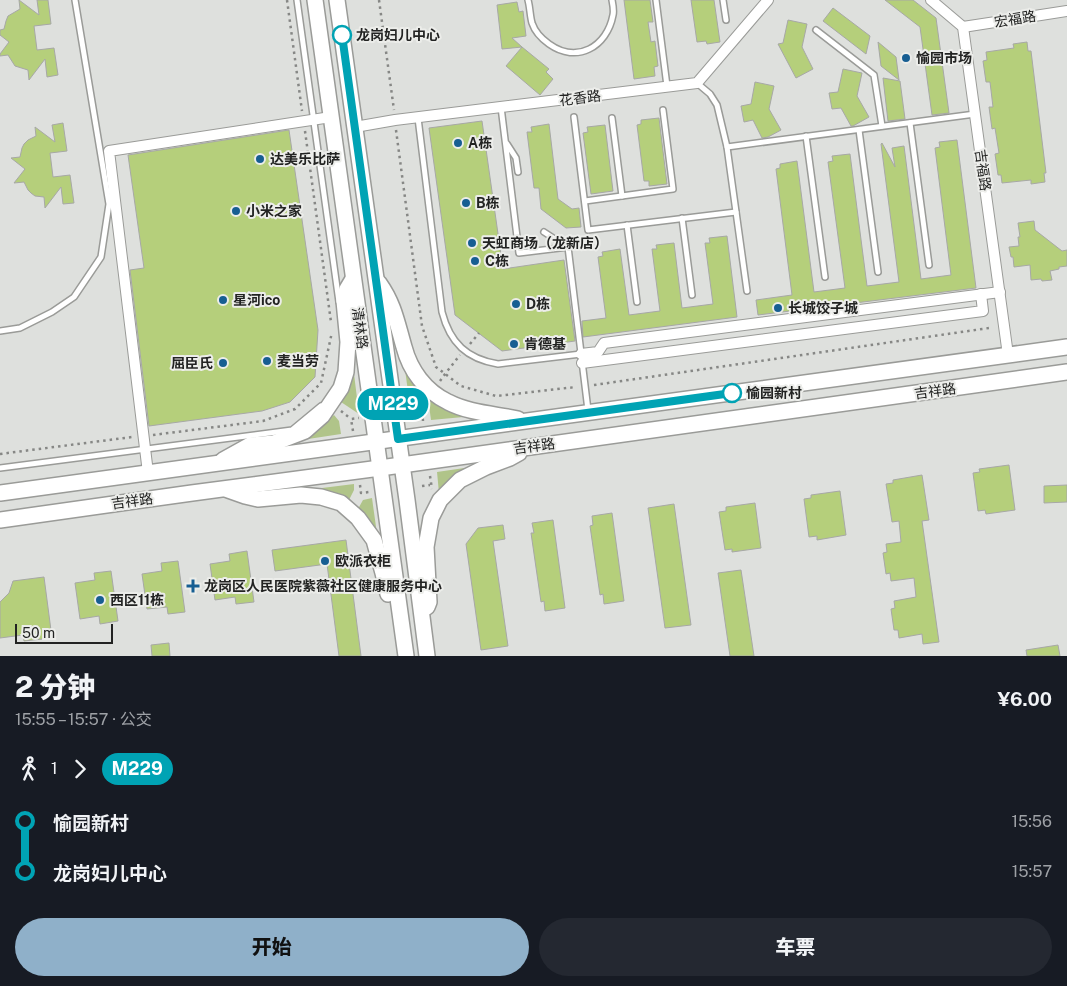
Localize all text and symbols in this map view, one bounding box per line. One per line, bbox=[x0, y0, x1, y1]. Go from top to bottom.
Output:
street label: 宏福路 bbox=[993, 8, 1037, 30]
marker: 龙岗妇儿中心 bbox=[332, 25, 352, 45]
place label: 龙岗妇儿中心 bbox=[356, 27, 440, 43]
place label: 愉园市场 bbox=[916, 50, 972, 66]
marker: 愉园市场 bbox=[900, 52, 912, 64]
street label: 花香路 bbox=[558, 88, 602, 108]
place label: A栋 bbox=[468, 135, 492, 151]
marker: A栋 bbox=[452, 137, 464, 149]
street label: 吉福路 bbox=[972, 148, 994, 192]
place label: 达美乐比萨 bbox=[270, 151, 340, 167]
marker: 达美乐比萨 bbox=[254, 153, 266, 165]
place label: B栋 bbox=[476, 195, 500, 211]
marker: B栋 bbox=[460, 197, 472, 209]
place label: 小米之家 bbox=[246, 203, 302, 219]
marker: 小米之家 bbox=[230, 205, 242, 217]
place label: 天虹商场（龙新店） bbox=[482, 235, 608, 251]
marker: 天虹商场（龙新店） bbox=[466, 237, 478, 249]
place label: C栋 bbox=[485, 253, 509, 269]
marker: C栋 bbox=[469, 255, 481, 267]
place label: 星河ico bbox=[233, 292, 280, 308]
marker: 星河ico bbox=[217, 294, 229, 306]
place label: D栋 bbox=[526, 296, 550, 312]
marker: D栋 bbox=[510, 298, 522, 310]
place label: 长城饺子城 bbox=[788, 300, 858, 316]
marker: 长城饺子城 bbox=[772, 302, 784, 314]
street label: 清林路 bbox=[349, 306, 371, 350]
place label: 肯德基 bbox=[524, 336, 566, 352]
marker: 肯德基 bbox=[508, 338, 520, 350]
place label: 麦当劳 bbox=[277, 353, 319, 369]
place label: 屈臣氏 bbox=[171, 355, 213, 371]
marker: 麦当劳 bbox=[261, 355, 273, 367]
marker: 屈臣氏 bbox=[217, 357, 229, 369]
street label: 吉祥路 bbox=[913, 380, 957, 402]
marker: 愉园新村 bbox=[722, 383, 742, 403]
place label: 愉园新村 bbox=[746, 385, 802, 401]
line badge: M229 bbox=[358, 388, 428, 420]
text: M229 bbox=[367, 393, 419, 414]
street label: 吉祥路 bbox=[512, 435, 556, 457]
street label: 吉祥路 bbox=[110, 490, 154, 512]
place label: 欧派衣柜 bbox=[335, 553, 391, 569]
marker: 欧派衣柜 bbox=[319, 555, 331, 567]
place label: 龙岗区人民医院紫薇社区健康服务中心 bbox=[204, 578, 442, 594]
marker: 龙岗区人民医院紫薇社区健康服务中心 bbox=[186, 579, 200, 593]
place label: 西区11栋 bbox=[110, 592, 164, 608]
marker: 西区11栋 bbox=[94, 594, 106, 606]
scale bar bbox=[15, 621, 112, 644]
text: 50 m bbox=[22, 625, 55, 641]
text: 2 分钟 bbox=[15, 670, 95, 703]
text: ¥6.00 bbox=[997, 688, 1052, 710]
text: 15:55 – 15:57 · 公交 bbox=[15, 710, 152, 729]
icon: walk bbox=[15, 755, 43, 783]
icon: forward bbox=[66, 755, 94, 783]
text: M229 bbox=[112, 758, 163, 779]
text: 1 bbox=[51, 759, 58, 778]
text: 愉园新村 bbox=[53, 812, 129, 834]
text: 15:56 bbox=[1011, 812, 1052, 831]
text: 龙岗妇儿中心 bbox=[53, 862, 167, 884]
text: 15:57 bbox=[1012, 862, 1052, 881]
button: 开始 bbox=[15, 918, 529, 976]
button: 车票 bbox=[539, 918, 1052, 976]

